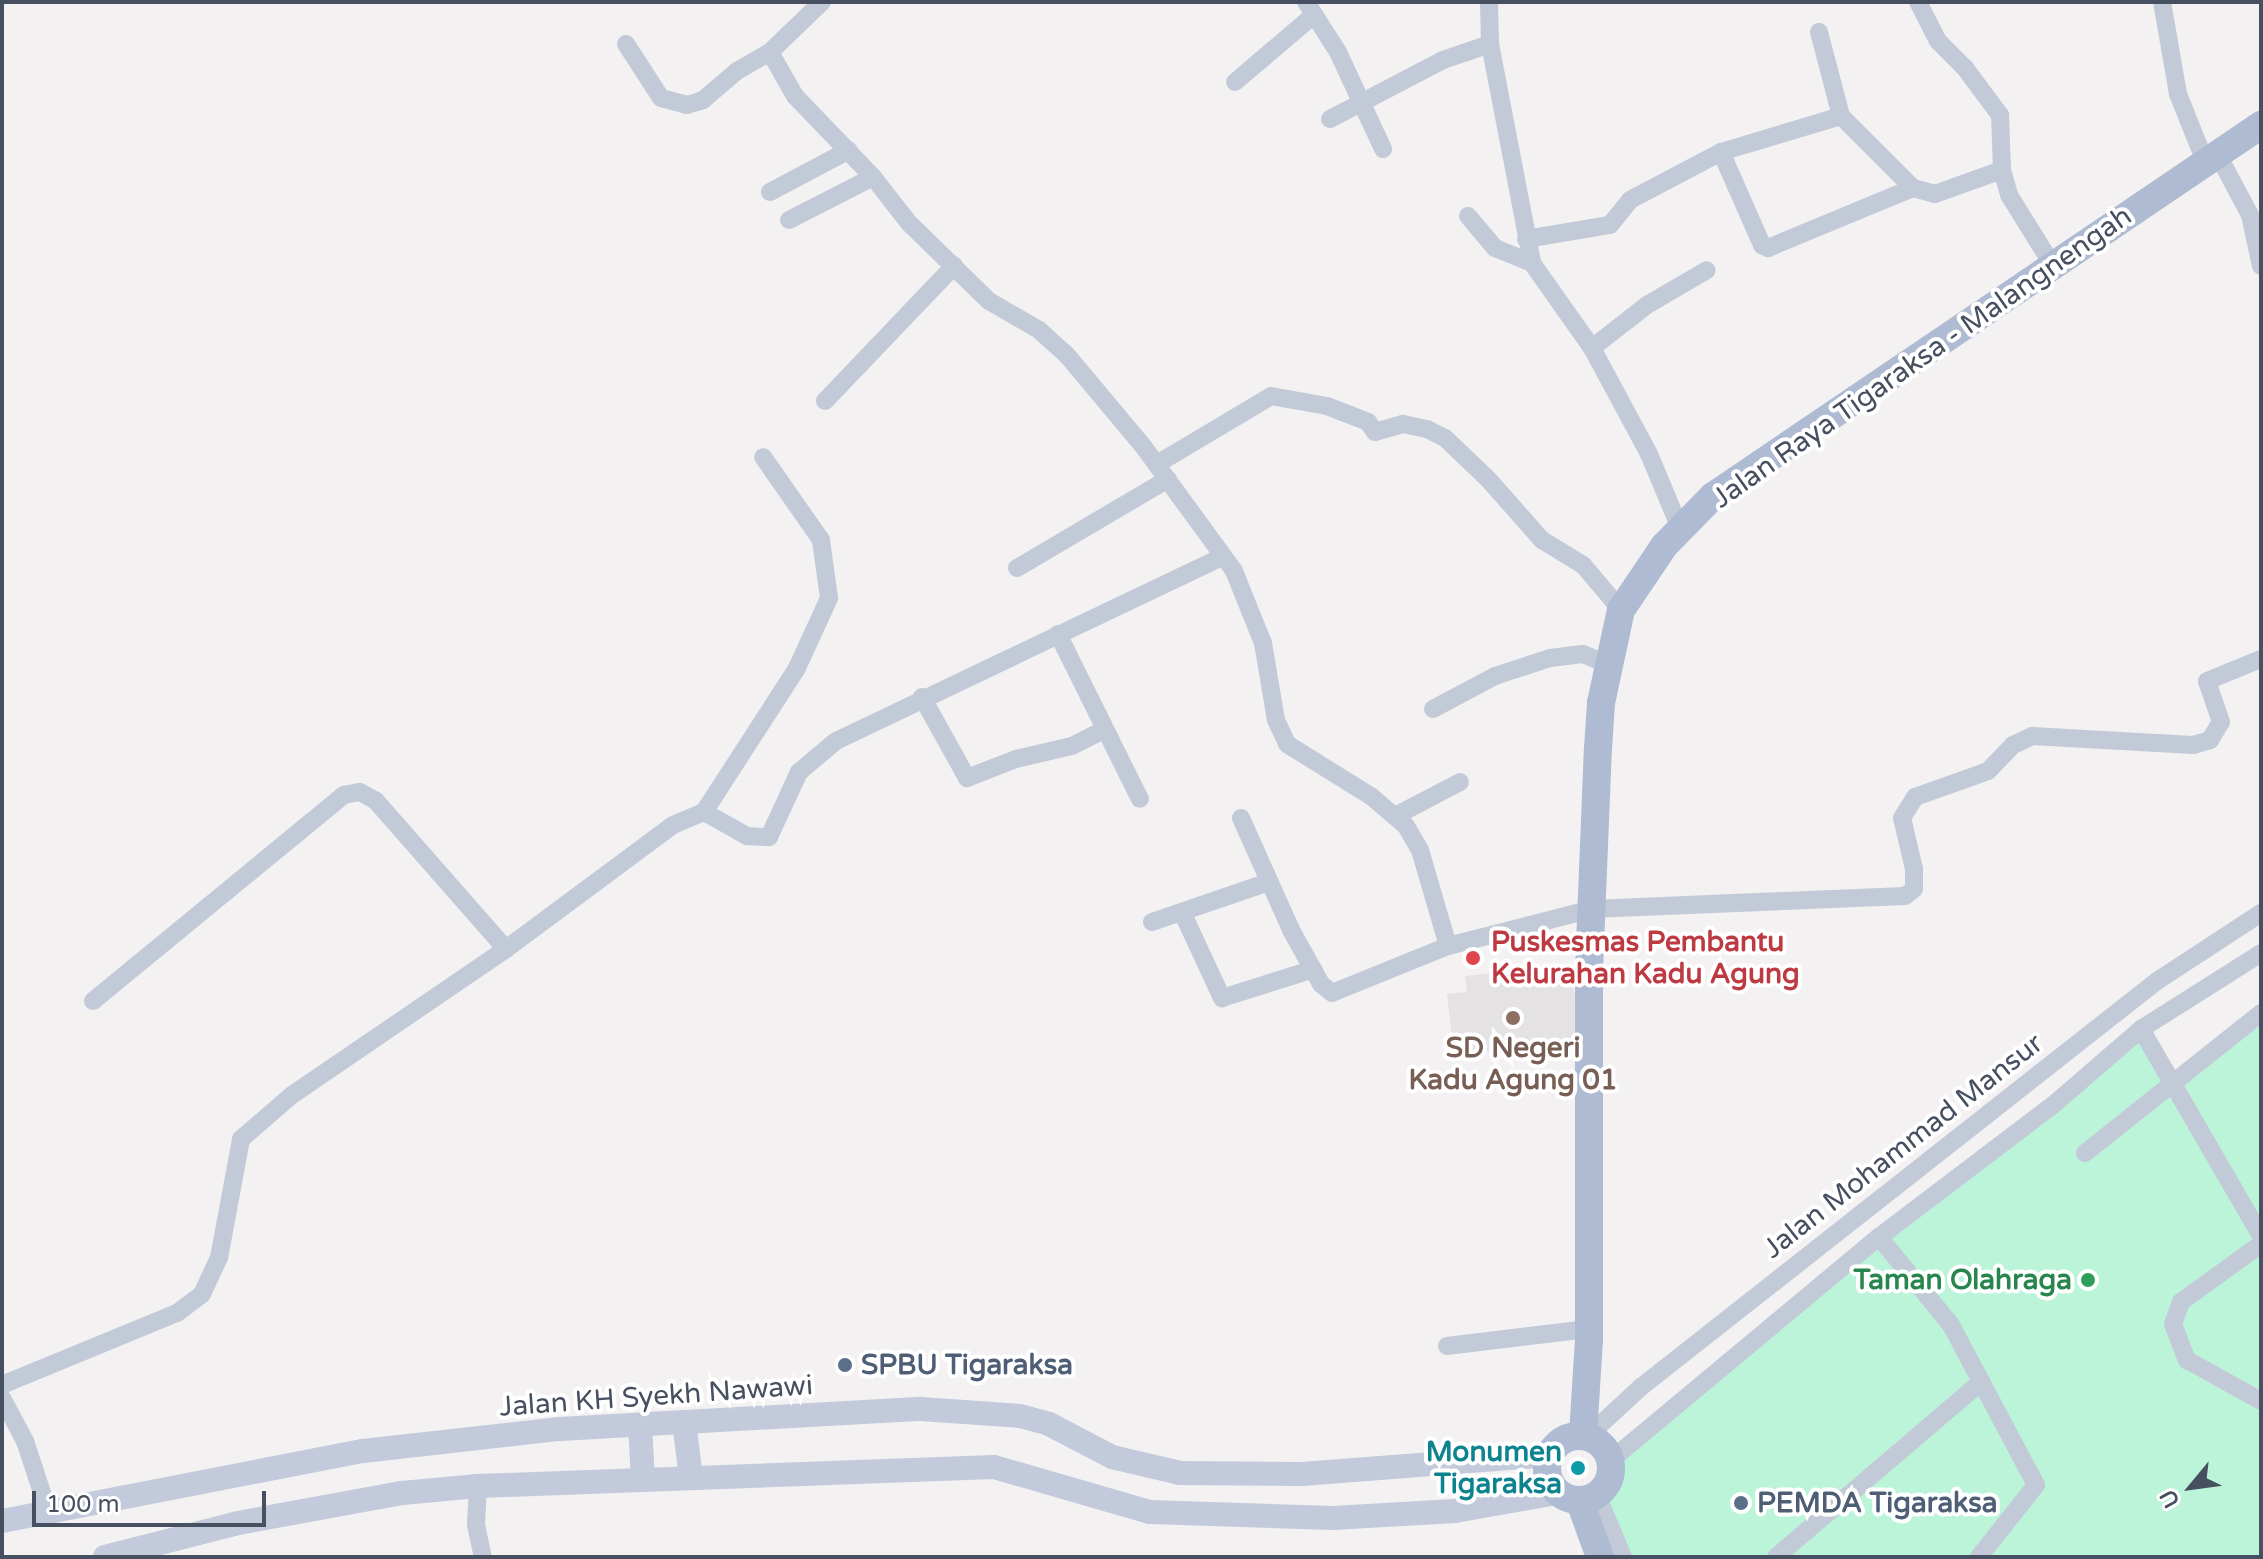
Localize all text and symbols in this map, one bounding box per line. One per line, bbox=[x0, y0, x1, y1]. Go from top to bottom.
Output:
street label: Jalan Raya Tigaraksa - Malangnengah bbox=[1706, 199, 2138, 515]
place label: Puskesmas Pembantu Kelurahan Kadu Agung bbox=[1491, 925, 1800, 991]
marker: Puskesmas Pembantu Kelurahan Kadu Agung bbox=[1462, 947, 1484, 969]
marker: SD Negeri Kadu Agung 01 bbox=[1504, 1009, 1522, 1027]
street label: Jalan Mohammad Mansur bbox=[1757, 1026, 2049, 1266]
place label: SD Negeri Kadu Agung 01 bbox=[1409, 1031, 1617, 1097]
place label: Taman Olahraga bbox=[1854, 1263, 2072, 1297]
marker: Taman Olahraga bbox=[2079, 1271, 2097, 1289]
place label: SPBU Tigaraksa bbox=[861, 1348, 1073, 1382]
marker: SPBU Tigaraksa bbox=[836, 1356, 854, 1374]
street label: Jalan KH Syekh Nawawi bbox=[498, 1368, 814, 1424]
place label: Monumen Tigaraksa bbox=[1426, 1435, 1562, 1501]
north arrow bbox=[2151, 1447, 2231, 1527]
marker: Monumen Tigaraksa bbox=[1569, 1459, 1587, 1477]
scale bar bbox=[36, 1475, 270, 1525]
text: U bbox=[2155, 1485, 2185, 1512]
place label: PEMDA Tigaraksa bbox=[1757, 1486, 1997, 1520]
text: 100 m bbox=[46, 1490, 120, 1519]
marker: PEMDA Tigaraksa bbox=[1732, 1494, 1750, 1512]

